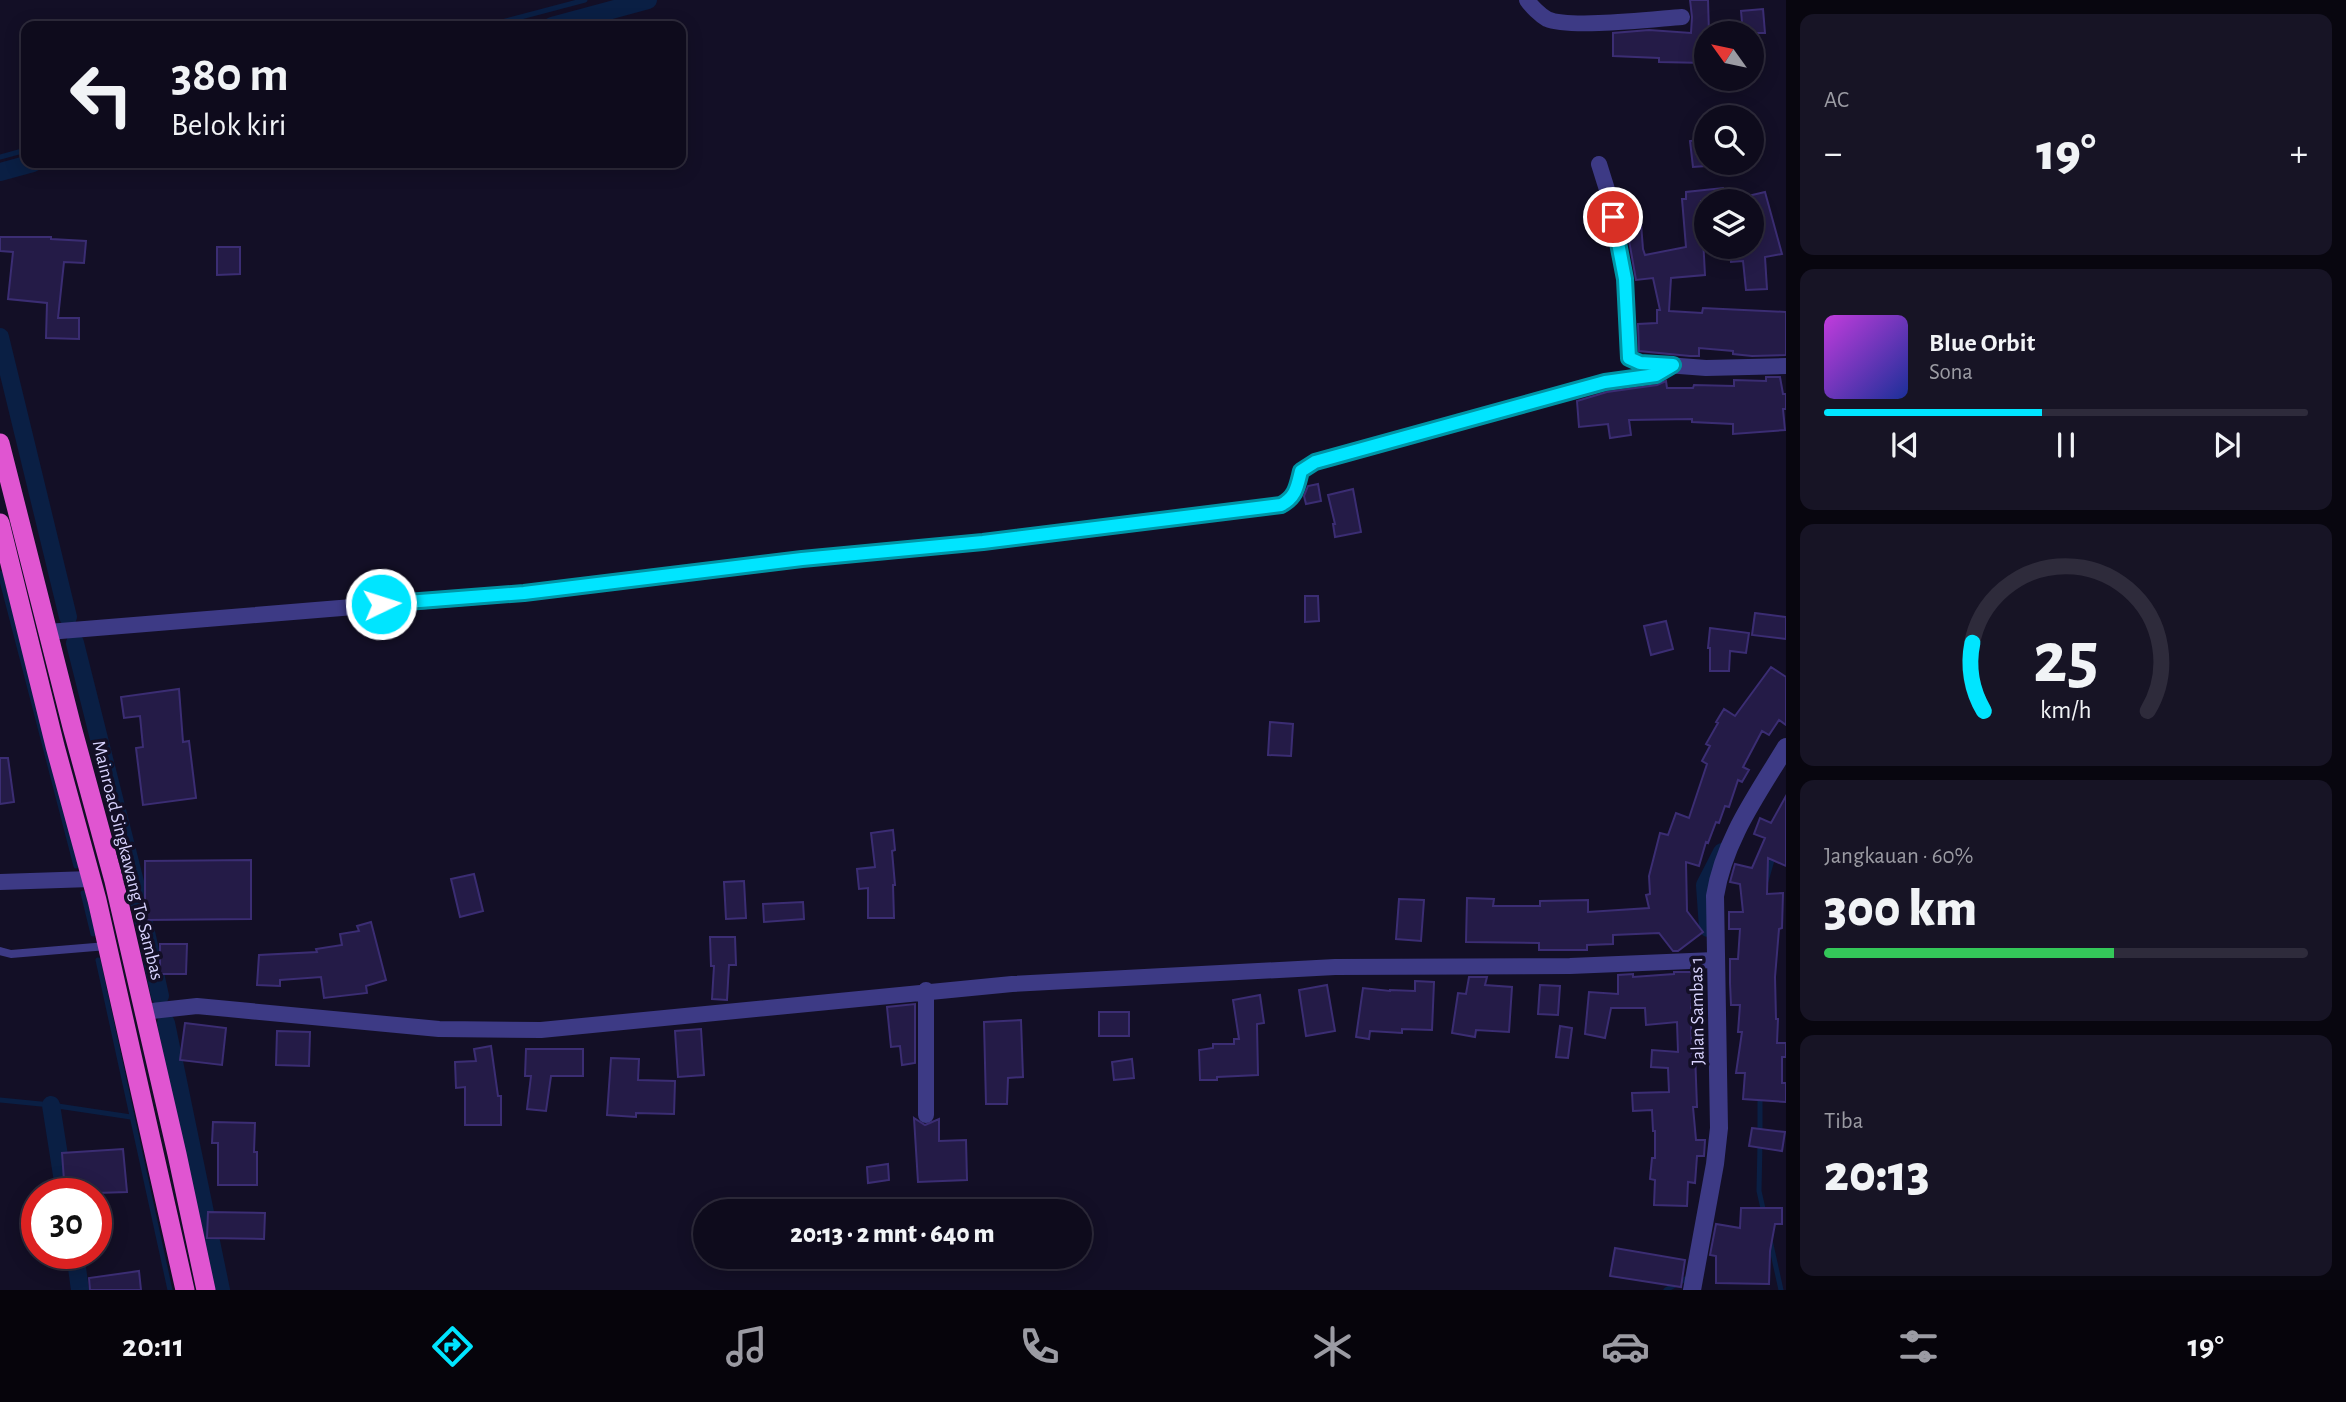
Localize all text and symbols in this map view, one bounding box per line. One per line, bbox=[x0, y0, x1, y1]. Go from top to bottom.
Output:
north arrow bbox=[1694, 21, 1764, 91]
map controls bbox=[1694, 21, 1764, 259]
icon: left bbox=[56, 49, 147, 140]
text: 380 m bbox=[171, 51, 289, 100]
text: AC bbox=[1824, 89, 1849, 112]
button: search bbox=[1694, 105, 1764, 175]
text: Belok kiri bbox=[171, 109, 287, 141]
text: 19° bbox=[2036, 127, 2096, 179]
text: − bbox=[1824, 135, 1842, 173]
text: + bbox=[2290, 135, 2308, 173]
pin bbox=[1583, 187, 1643, 247]
button: layers bbox=[1694, 189, 1764, 259]
icon: arrive bbox=[1594, 198, 1632, 236]
text: Blue Orbit bbox=[1929, 330, 2035, 356]
text: Sona bbox=[1929, 361, 1973, 384]
icon: previous bbox=[1886, 426, 1924, 464]
icon: pause bbox=[2047, 426, 2085, 464]
icon: next bbox=[2208, 426, 2246, 464]
position arrow bbox=[344, 567, 418, 641]
text: 25 bbox=[2033, 623, 2099, 696]
text: km/h bbox=[2040, 698, 2092, 723]
street label: Mainroad Singkawang To Sambas bbox=[89, 739, 167, 982]
text: Jangkauan · 60% bbox=[1824, 845, 1974, 868]
text: 300 km bbox=[1824, 883, 1977, 935]
street label: Jalan Sambas 1 bbox=[1687, 957, 1708, 1065]
text: Tiba bbox=[1824, 1110, 1863, 1133]
text: 20:13 bbox=[1824, 1148, 1930, 1200]
speed limit sign: 30 bbox=[21, 1178, 112, 1269]
text: 20:13 · 2 mnt · 640 m bbox=[790, 1221, 995, 1247]
icon: directions bbox=[428, 1322, 477, 1371]
icon: music bbox=[722, 1322, 771, 1371]
icon: phone bbox=[1015, 1322, 1064, 1371]
icon: climate bbox=[1308, 1322, 1357, 1371]
icon: car bbox=[1601, 1322, 1650, 1371]
icon: filters bbox=[1894, 1322, 1943, 1371]
text: 20:11 bbox=[122, 1330, 184, 1362]
text: 19° bbox=[2188, 1330, 2224, 1362]

